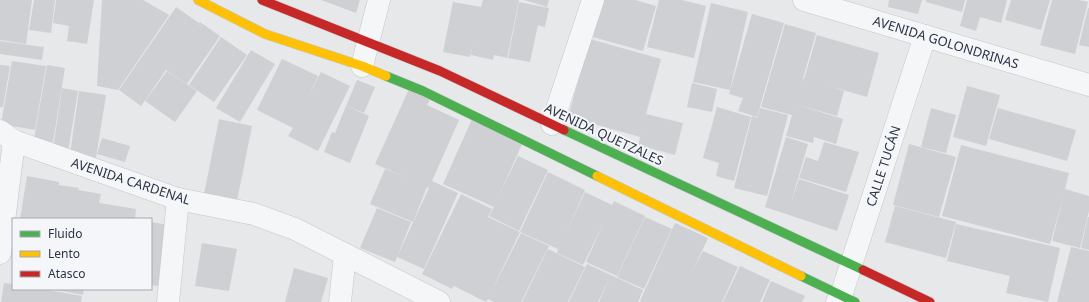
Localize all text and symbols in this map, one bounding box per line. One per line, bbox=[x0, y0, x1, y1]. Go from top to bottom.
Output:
street label: AVENIDA GOLONDRINAS bbox=[871, 11, 1021, 73]
street label: AVENIDA QUETZALES bbox=[542, 99, 666, 169]
street label: CALLE TUCÁN bbox=[861, 123, 905, 209]
street label: AVENIDA CARDENAL bbox=[69, 153, 193, 209]
legend bbox=[12, 218, 152, 290]
text: Fluido bbox=[48, 225, 82, 242]
text: Lento bbox=[48, 245, 80, 262]
text: Atasco bbox=[48, 265, 86, 282]

